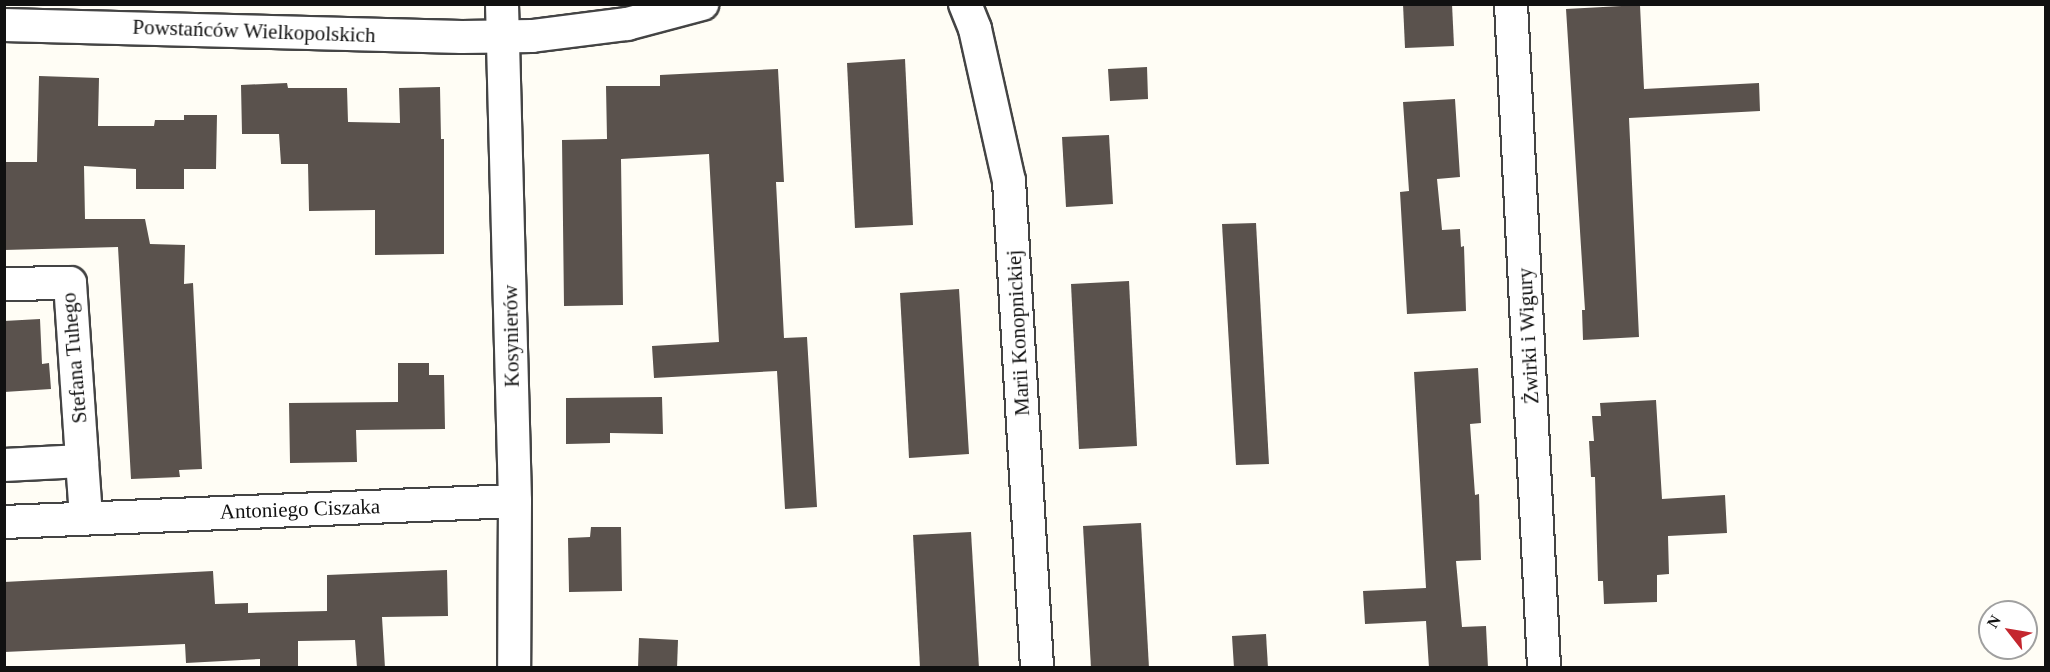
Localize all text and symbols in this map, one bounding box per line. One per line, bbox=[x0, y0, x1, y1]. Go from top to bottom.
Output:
street label: Powstańców Wielkopolskich bbox=[132, 14, 376, 48]
street label: Marii Konopnickiej bbox=[1001, 249, 1035, 417]
street label: Żwirki i Wigury bbox=[1512, 267, 1544, 405]
street label: Kosynierów bbox=[498, 284, 524, 388]
street label: Stefana Tuhego bbox=[56, 291, 92, 425]
street label: Antoniego Ciszaka bbox=[219, 494, 381, 524]
north arrow bbox=[1978, 600, 2038, 660]
text: N bbox=[1984, 612, 2004, 631]

